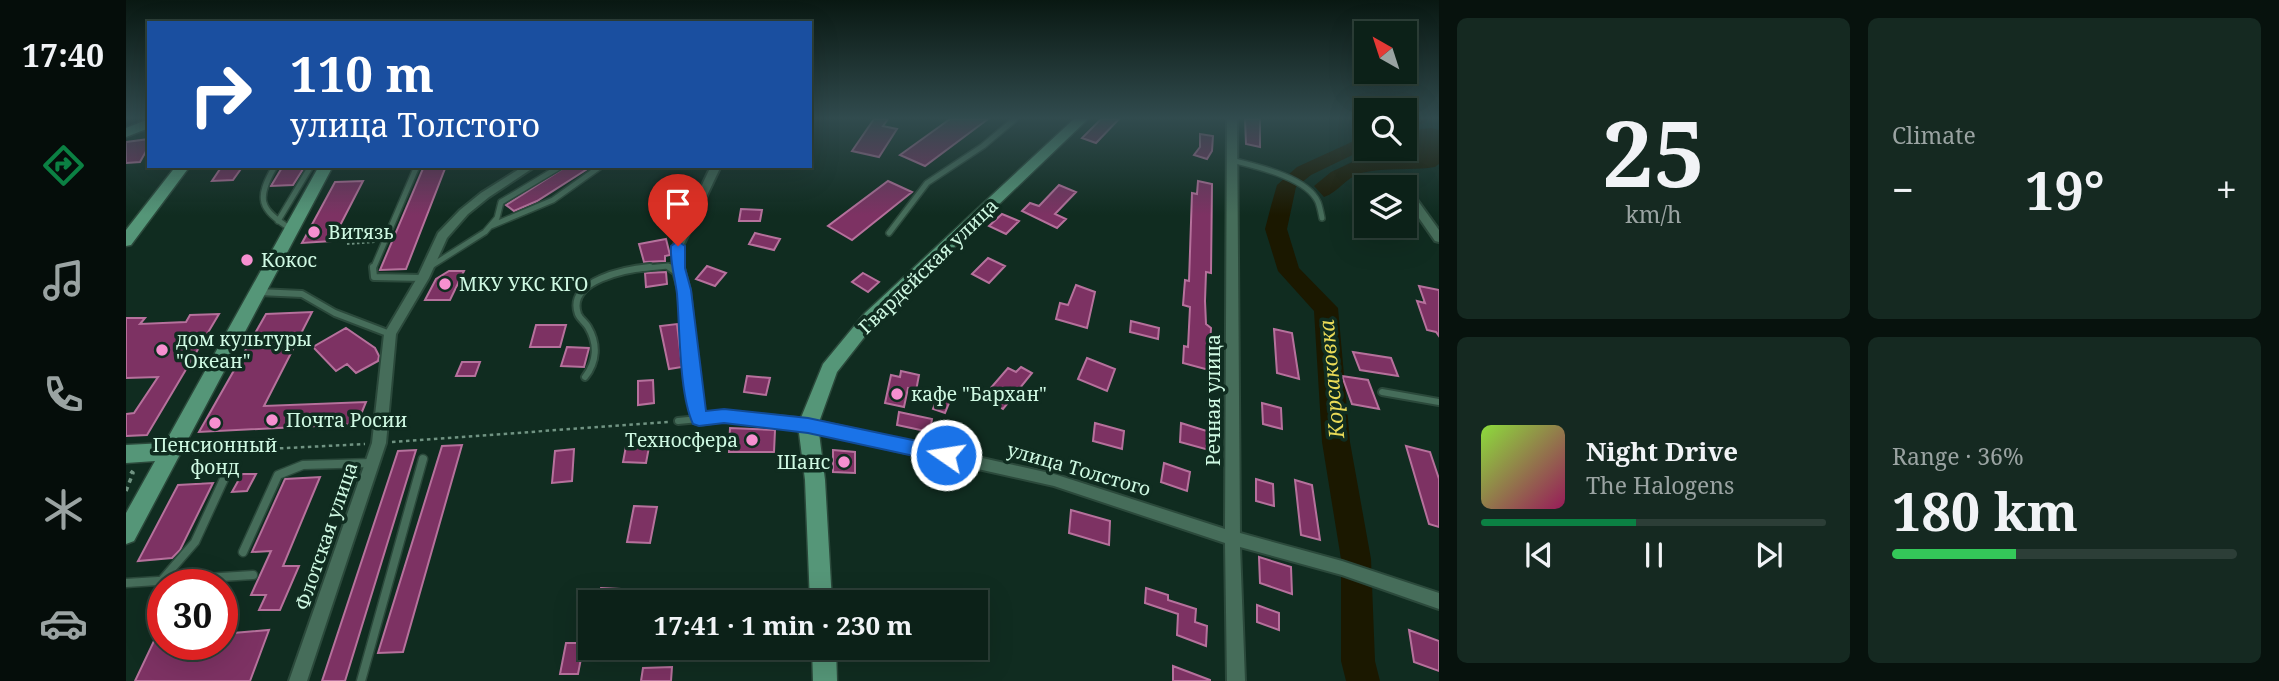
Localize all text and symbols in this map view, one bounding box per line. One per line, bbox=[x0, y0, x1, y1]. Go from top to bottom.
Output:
north arrow bbox=[1354, 21, 1418, 84]
map controls bbox=[1354, 21, 1417, 238]
text: 17:40 bbox=[22, 33, 104, 76]
text: 110 m bbox=[290, 40, 434, 106]
icon: right bbox=[175, 49, 266, 140]
text: 25 bbox=[1602, 90, 1705, 214]
button: search bbox=[1354, 98, 1417, 161]
text: улица Толстого bbox=[290, 103, 540, 146]
text: Climate bbox=[1892, 119, 1976, 151]
icon: directions bbox=[39, 141, 88, 190]
text: 19° bbox=[2025, 154, 2105, 225]
text: − bbox=[1892, 163, 1914, 215]
text: + bbox=[2216, 163, 2237, 215]
pin bbox=[648, 174, 708, 246]
button: layers bbox=[1354, 175, 1417, 238]
icon: arrive bbox=[659, 185, 697, 223]
street label: Гвардейская улица bbox=[853, 192, 1003, 340]
text: km/h bbox=[1625, 198, 1682, 230]
place label: Витязь bbox=[328, 219, 393, 245]
marker: Витязь bbox=[306, 224, 322, 240]
place label: Кокос bbox=[261, 247, 317, 273]
marker: Кокос bbox=[239, 252, 255, 268]
icon: music bbox=[39, 256, 88, 305]
place label: МКУ УКС КГО bbox=[459, 271, 588, 297]
marker: МКУ УКС КГО bbox=[437, 276, 453, 292]
water label: Корсаковка bbox=[1312, 318, 1350, 441]
place label: дом культуры "Океан" bbox=[176, 326, 312, 374]
street label: Речная улица bbox=[1200, 334, 1226, 466]
marker: дом культуры "Океан" bbox=[154, 342, 170, 358]
icon: phone bbox=[39, 370, 88, 419]
place label: кафе "Бархан" bbox=[911, 381, 1047, 407]
marker: кафе "Бархан" bbox=[889, 386, 905, 402]
place label: Почта Росии bbox=[286, 407, 408, 433]
marker: Почта Росии bbox=[264, 412, 280, 428]
marker: Пенсионный фонд bbox=[207, 415, 223, 431]
position arrow bbox=[909, 418, 983, 492]
place label: Техносфера bbox=[625, 427, 738, 453]
place label: Пенсионный фонд bbox=[153, 432, 278, 480]
marker: Техносфера bbox=[744, 432, 760, 448]
text: Night Drive bbox=[1586, 433, 1738, 469]
street label: улица Толстого bbox=[1004, 436, 1154, 502]
text: Range · 36% bbox=[1892, 440, 2024, 472]
place label: Шанс bbox=[777, 449, 830, 475]
marker: Шанс bbox=[836, 454, 852, 470]
street label: Флотская улица bbox=[288, 459, 364, 613]
text: The Halogens bbox=[1586, 469, 1734, 501]
text: 180 km bbox=[1892, 475, 2078, 546]
icon: climate bbox=[39, 485, 88, 534]
icon: previous bbox=[1520, 536, 1558, 574]
icon: pause bbox=[1635, 536, 1673, 574]
icon: next bbox=[1750, 536, 1788, 574]
speed limit sign: 30 bbox=[147, 569, 238, 660]
icon: car bbox=[39, 599, 88, 648]
text: 17:41 · 1 min · 230 m bbox=[653, 607, 913, 643]

